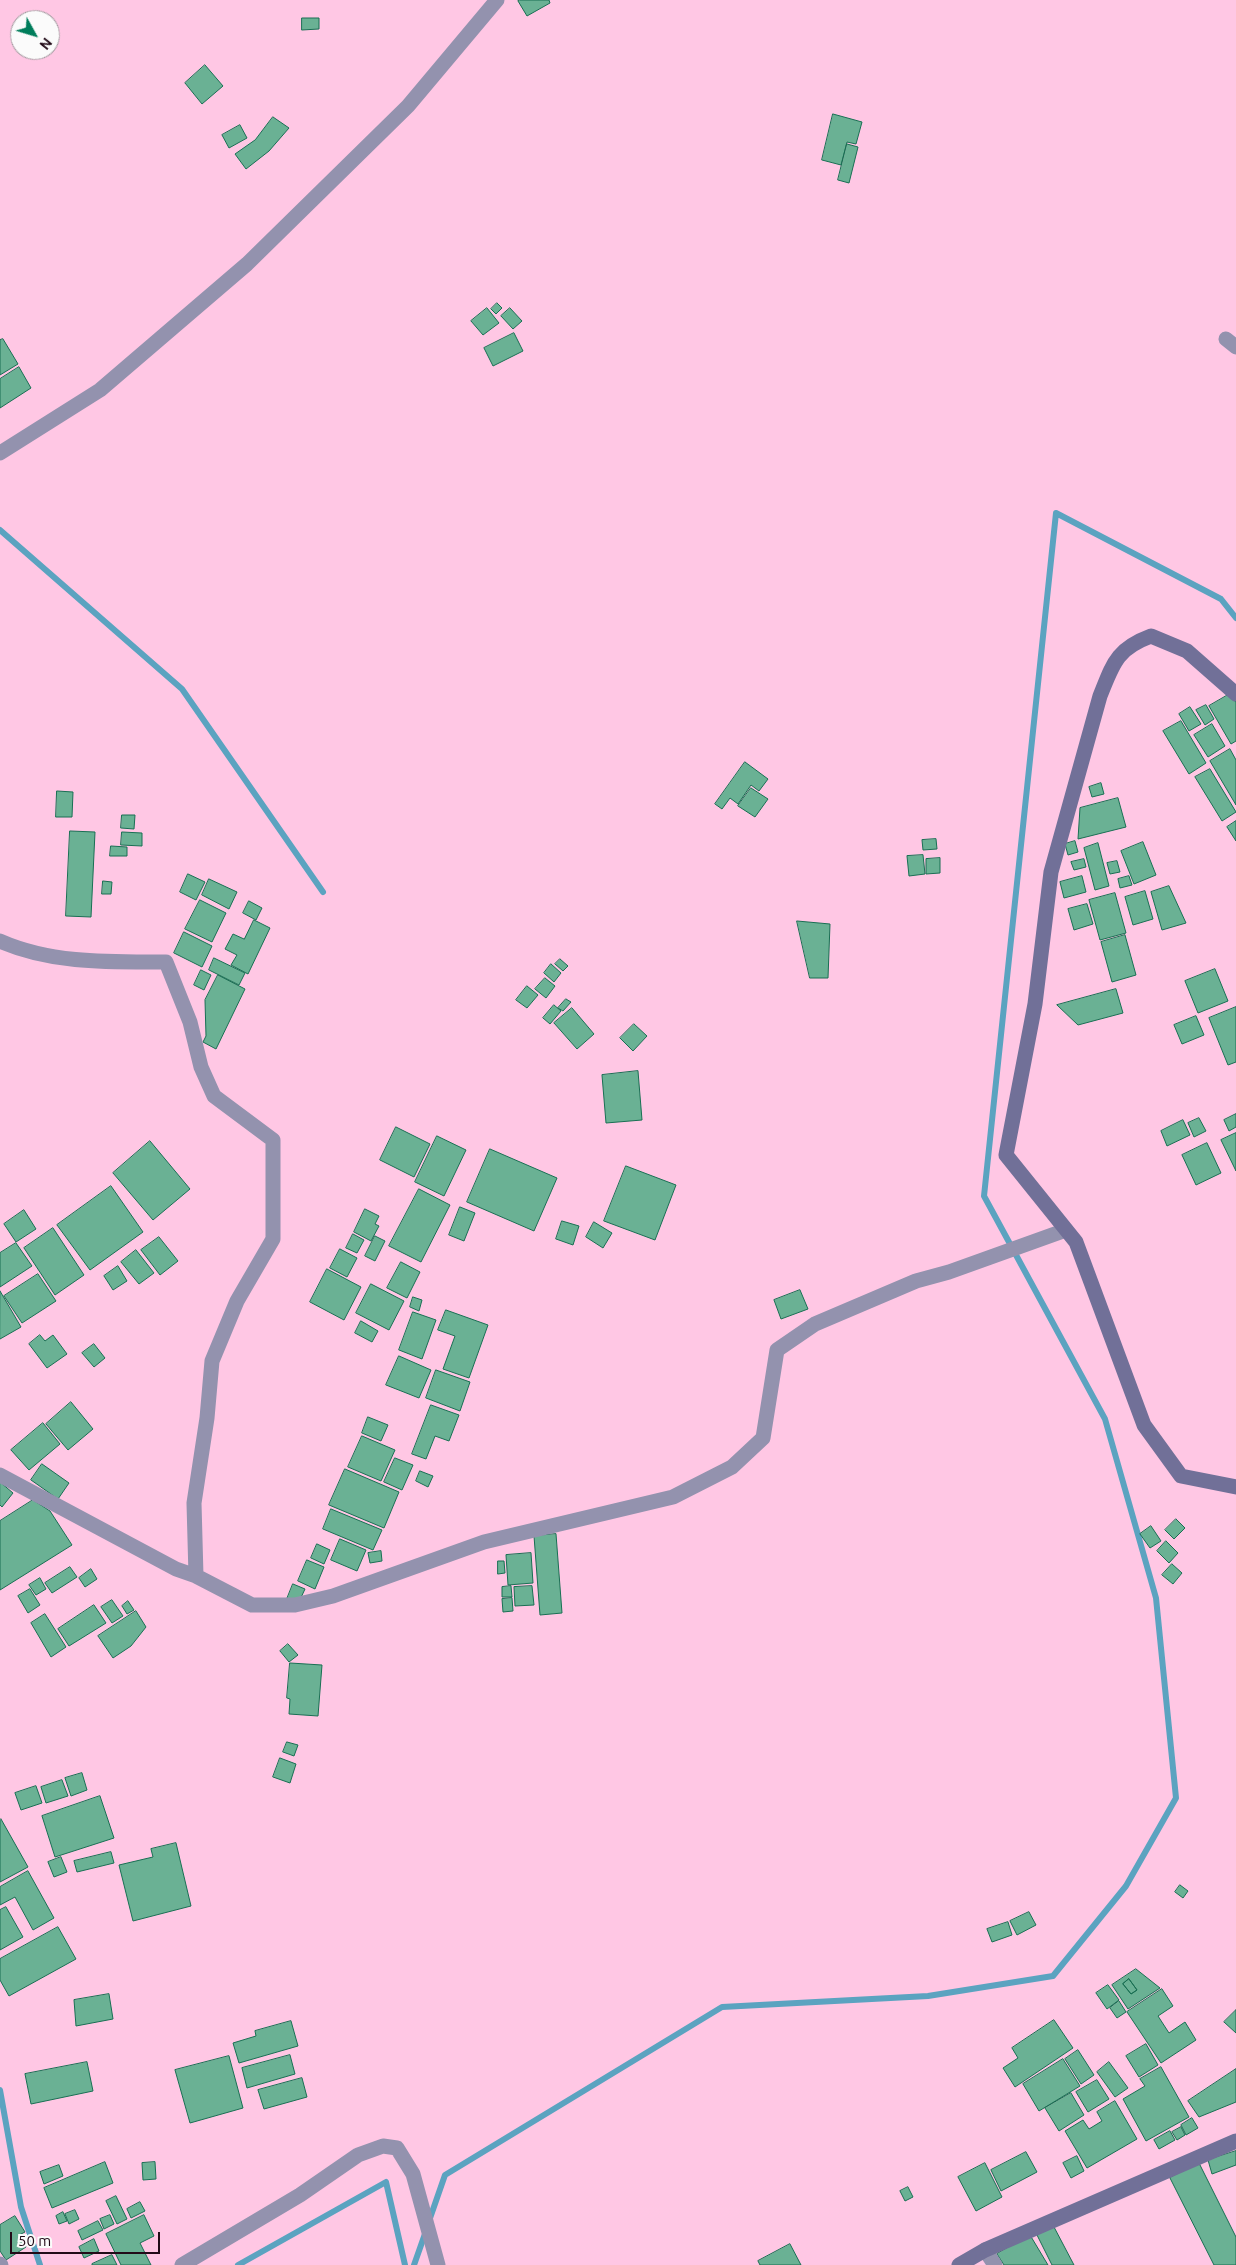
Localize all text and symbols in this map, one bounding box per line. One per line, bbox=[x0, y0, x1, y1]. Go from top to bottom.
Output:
north arrow bbox=[10, 10, 60, 60]
text: N bbox=[36, 35, 55, 53]
scale bar bbox=[12, 2222, 162, 2254]
text: 50 m bbox=[18, 2232, 51, 2249]

